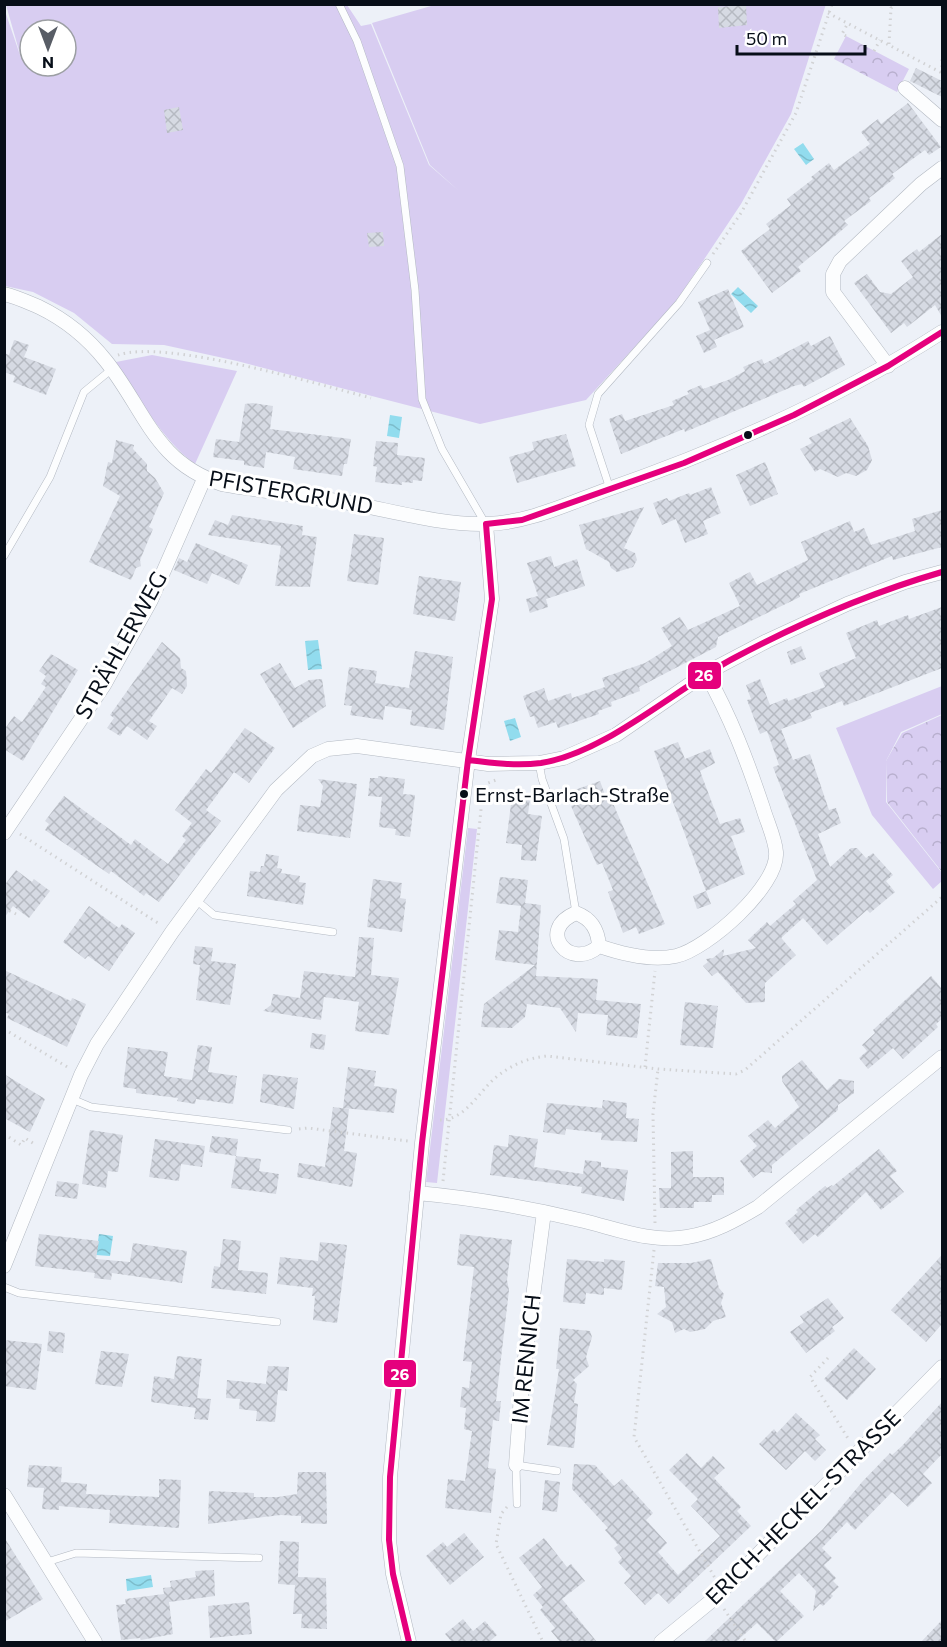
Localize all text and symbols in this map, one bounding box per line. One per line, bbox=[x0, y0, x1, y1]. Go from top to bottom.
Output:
north arrow bbox=[18, 18, 78, 78]
scale bar bbox=[737, 18, 864, 56]
text: 50 m bbox=[746, 27, 787, 49]
text: N bbox=[42, 54, 54, 73]
unlabelled marker bbox=[742, 429, 754, 441]
street label: PFISTERGRUND bbox=[207, 464, 375, 519]
street label: STRÄHLERWEG bbox=[69, 566, 172, 723]
line badge: 26 bbox=[687, 661, 722, 690]
text: 26 bbox=[695, 665, 714, 684]
place label: Ernst-Barlach-Straße bbox=[475, 782, 669, 806]
marker: Ernst-Barlach-Straße bbox=[458, 788, 470, 800]
street label: IM RENNICH bbox=[505, 1293, 546, 1425]
line badge: 26 bbox=[383, 1359, 417, 1388]
text: 26 bbox=[391, 1364, 410, 1383]
street label: ERICH-HECKEL-STRASSE bbox=[700, 1404, 906, 1610]

